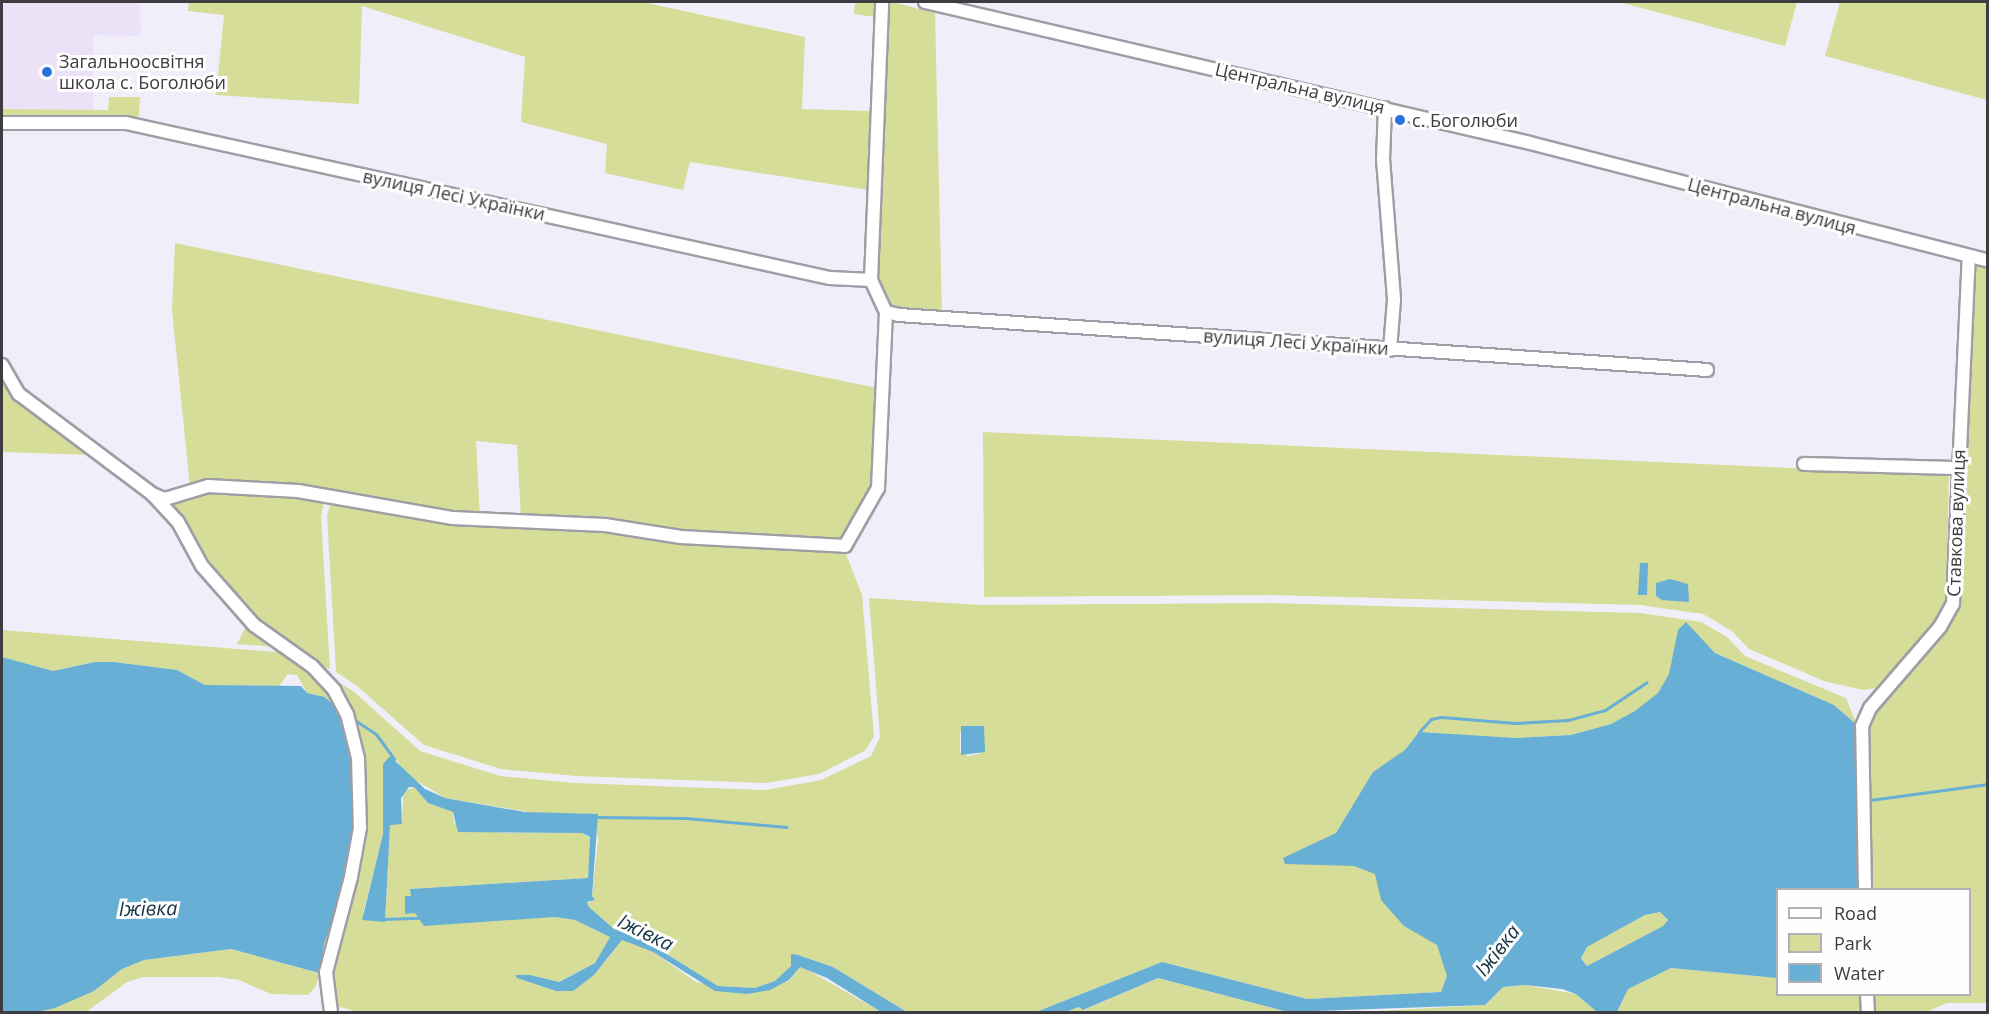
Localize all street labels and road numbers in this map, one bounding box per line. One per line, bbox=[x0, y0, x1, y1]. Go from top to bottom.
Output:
street label: Центральна вулиця bbox=[1213, 58, 1387, 118]
street label: вулиця Лесі Українки bbox=[361, 165, 547, 225]
street label: Центральна вулиця bbox=[1685, 173, 1859, 239]
street label: вулиця Лесі Українки bbox=[1203, 325, 1389, 359]
street label: Ставкова вулиця bbox=[1943, 449, 1969, 597]

